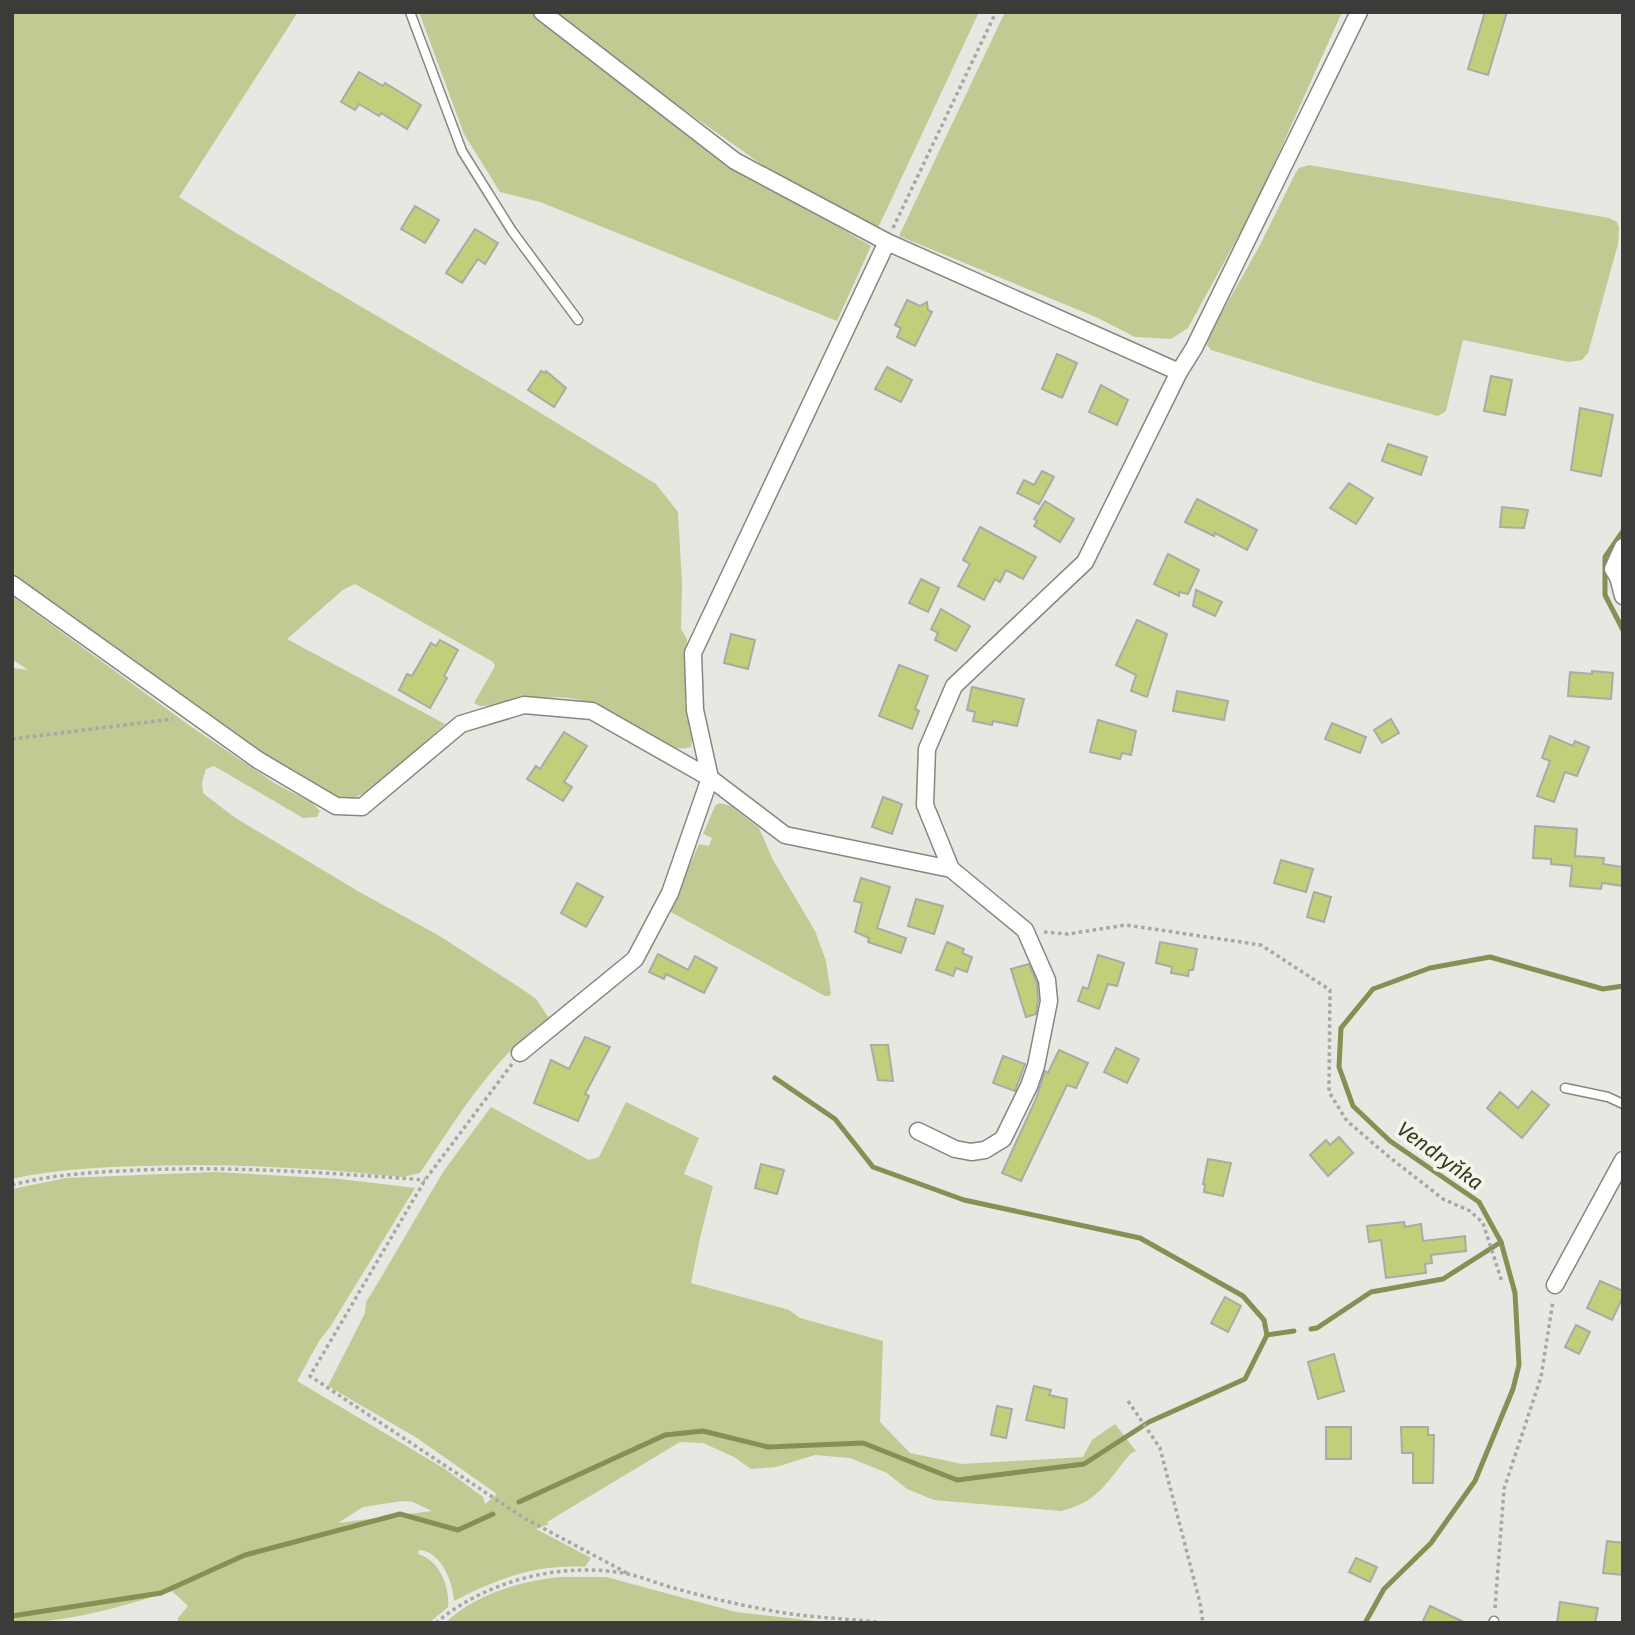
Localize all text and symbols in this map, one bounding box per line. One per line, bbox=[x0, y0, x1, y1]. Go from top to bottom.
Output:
water label: Vendryňka bbox=[1392, 1116, 1488, 1196]

